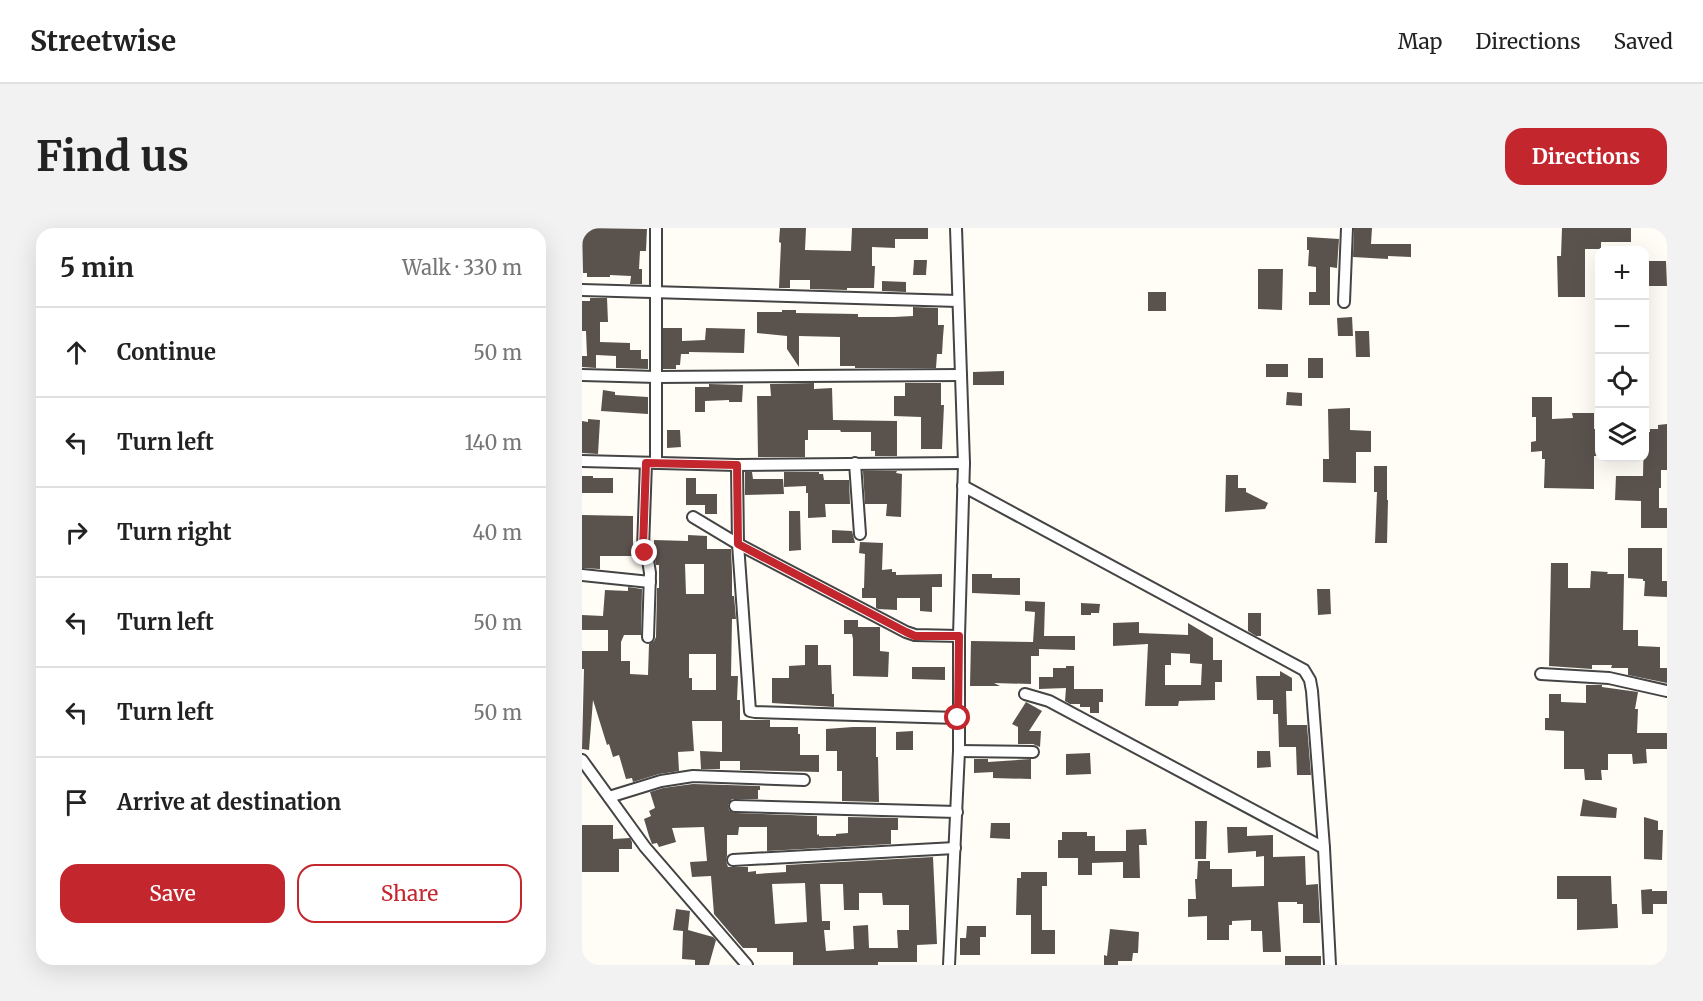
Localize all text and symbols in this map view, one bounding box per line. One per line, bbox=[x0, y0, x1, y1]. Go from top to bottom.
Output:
text: Streetwise bbox=[30, 23, 176, 59]
text: Map bbox=[1398, 28, 1442, 55]
text: Directions bbox=[1475, 28, 1580, 55]
text: Saved bbox=[1613, 28, 1673, 55]
button: Directions bbox=[1505, 128, 1667, 185]
text: Find us bbox=[36, 130, 189, 182]
map controls bbox=[1595, 246, 1649, 462]
button: + bbox=[1595, 246, 1649, 300]
text: 5 min bbox=[60, 251, 134, 284]
text: Walk · 330 m bbox=[402, 255, 522, 280]
button: − bbox=[1595, 300, 1649, 354]
icon: ahead bbox=[60, 336, 93, 369]
text: Continue bbox=[117, 338, 216, 366]
text: 50 m bbox=[473, 340, 522, 365]
button: locate bbox=[1595, 354, 1649, 408]
button: layers bbox=[1595, 408, 1649, 462]
icon: left bbox=[60, 426, 93, 459]
text: Turn left bbox=[117, 428, 214, 456]
text: 140 m bbox=[465, 430, 522, 455]
icon: right bbox=[60, 516, 93, 549]
text: Turn right bbox=[117, 518, 231, 546]
text: 40 m bbox=[472, 520, 522, 545]
route end bbox=[631, 539, 657, 565]
icon: left bbox=[60, 606, 93, 639]
text: Turn left bbox=[117, 608, 214, 636]
text: 50 m bbox=[473, 610, 522, 635]
icon: left bbox=[60, 696, 93, 729]
text: Turn left bbox=[117, 698, 214, 726]
text: 50 m bbox=[473, 700, 522, 725]
route start bbox=[944, 704, 970, 730]
icon: arrive bbox=[60, 786, 93, 819]
text: Arrive at destination bbox=[117, 788, 341, 816]
button: Save bbox=[60, 864, 285, 923]
button: Share bbox=[297, 864, 522, 923]

